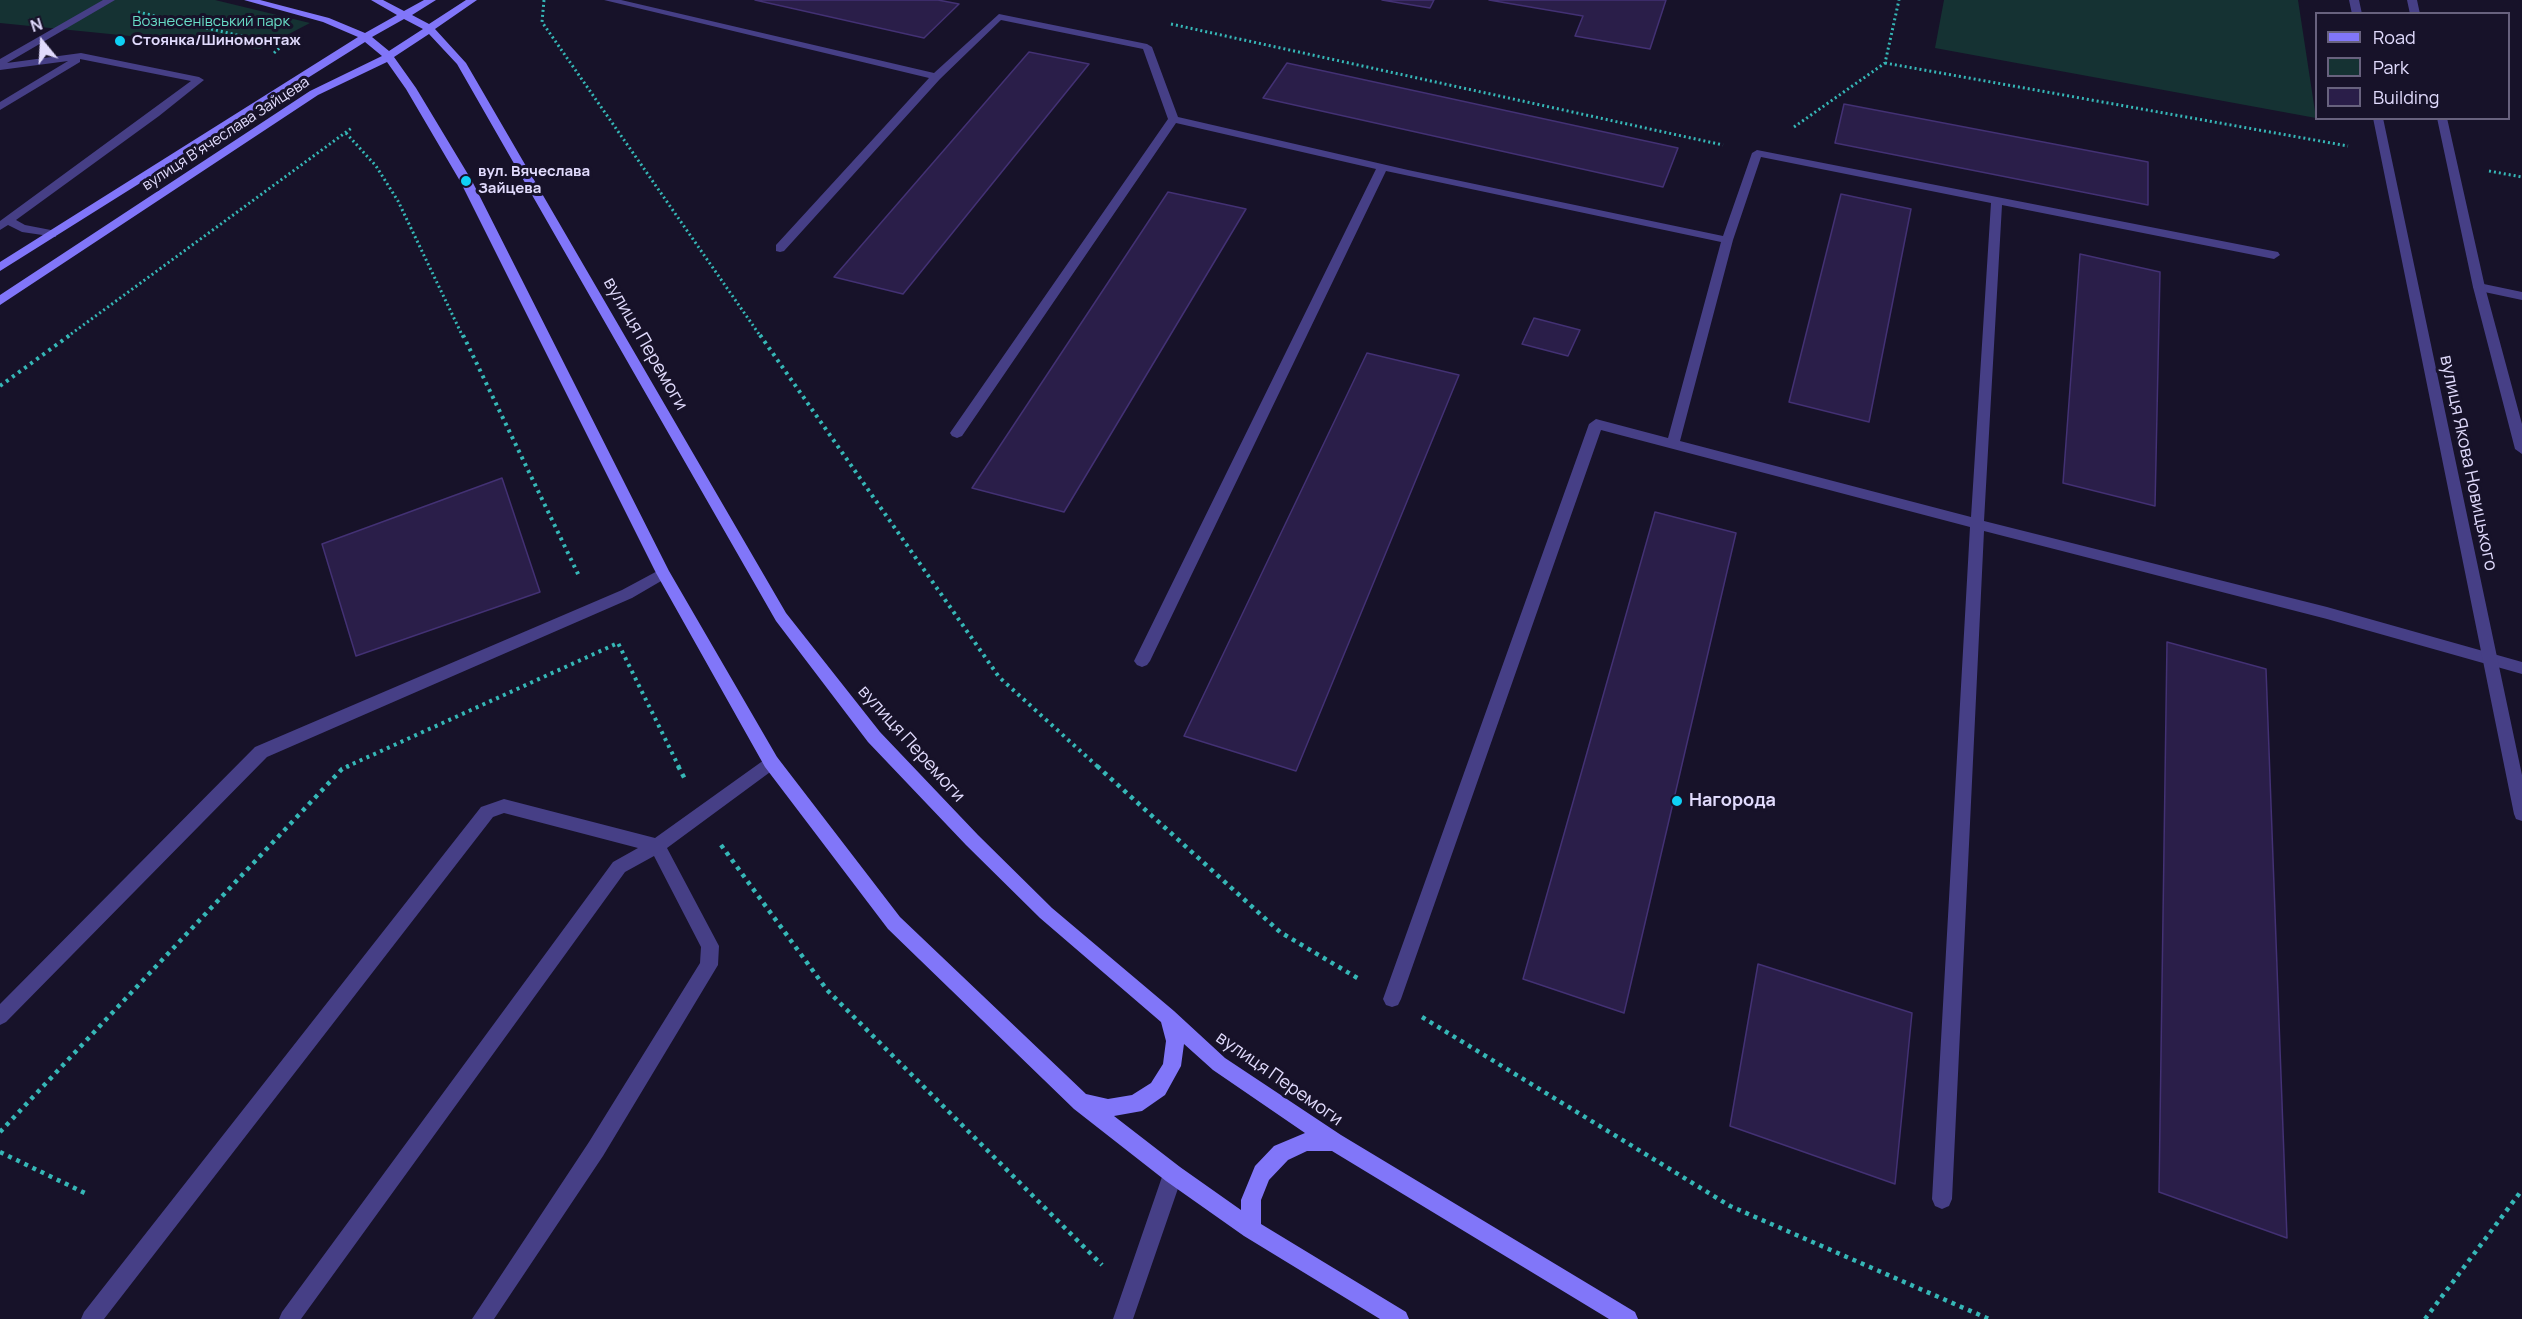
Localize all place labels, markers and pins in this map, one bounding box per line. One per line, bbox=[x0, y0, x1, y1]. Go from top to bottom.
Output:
place label: Стоянка/Шиномонтаж bbox=[132, 32, 301, 50]
marker: Стоянка/Шиномонтаж bbox=[113, 34, 127, 48]
place label: вул. Вячеслава Зайцева bbox=[478, 163, 590, 198]
marker: вул. Вячеслава Зайцева bbox=[459, 174, 473, 188]
place label: Нагорода bbox=[1689, 790, 1776, 812]
marker: Нагорода bbox=[1670, 794, 1684, 808]

